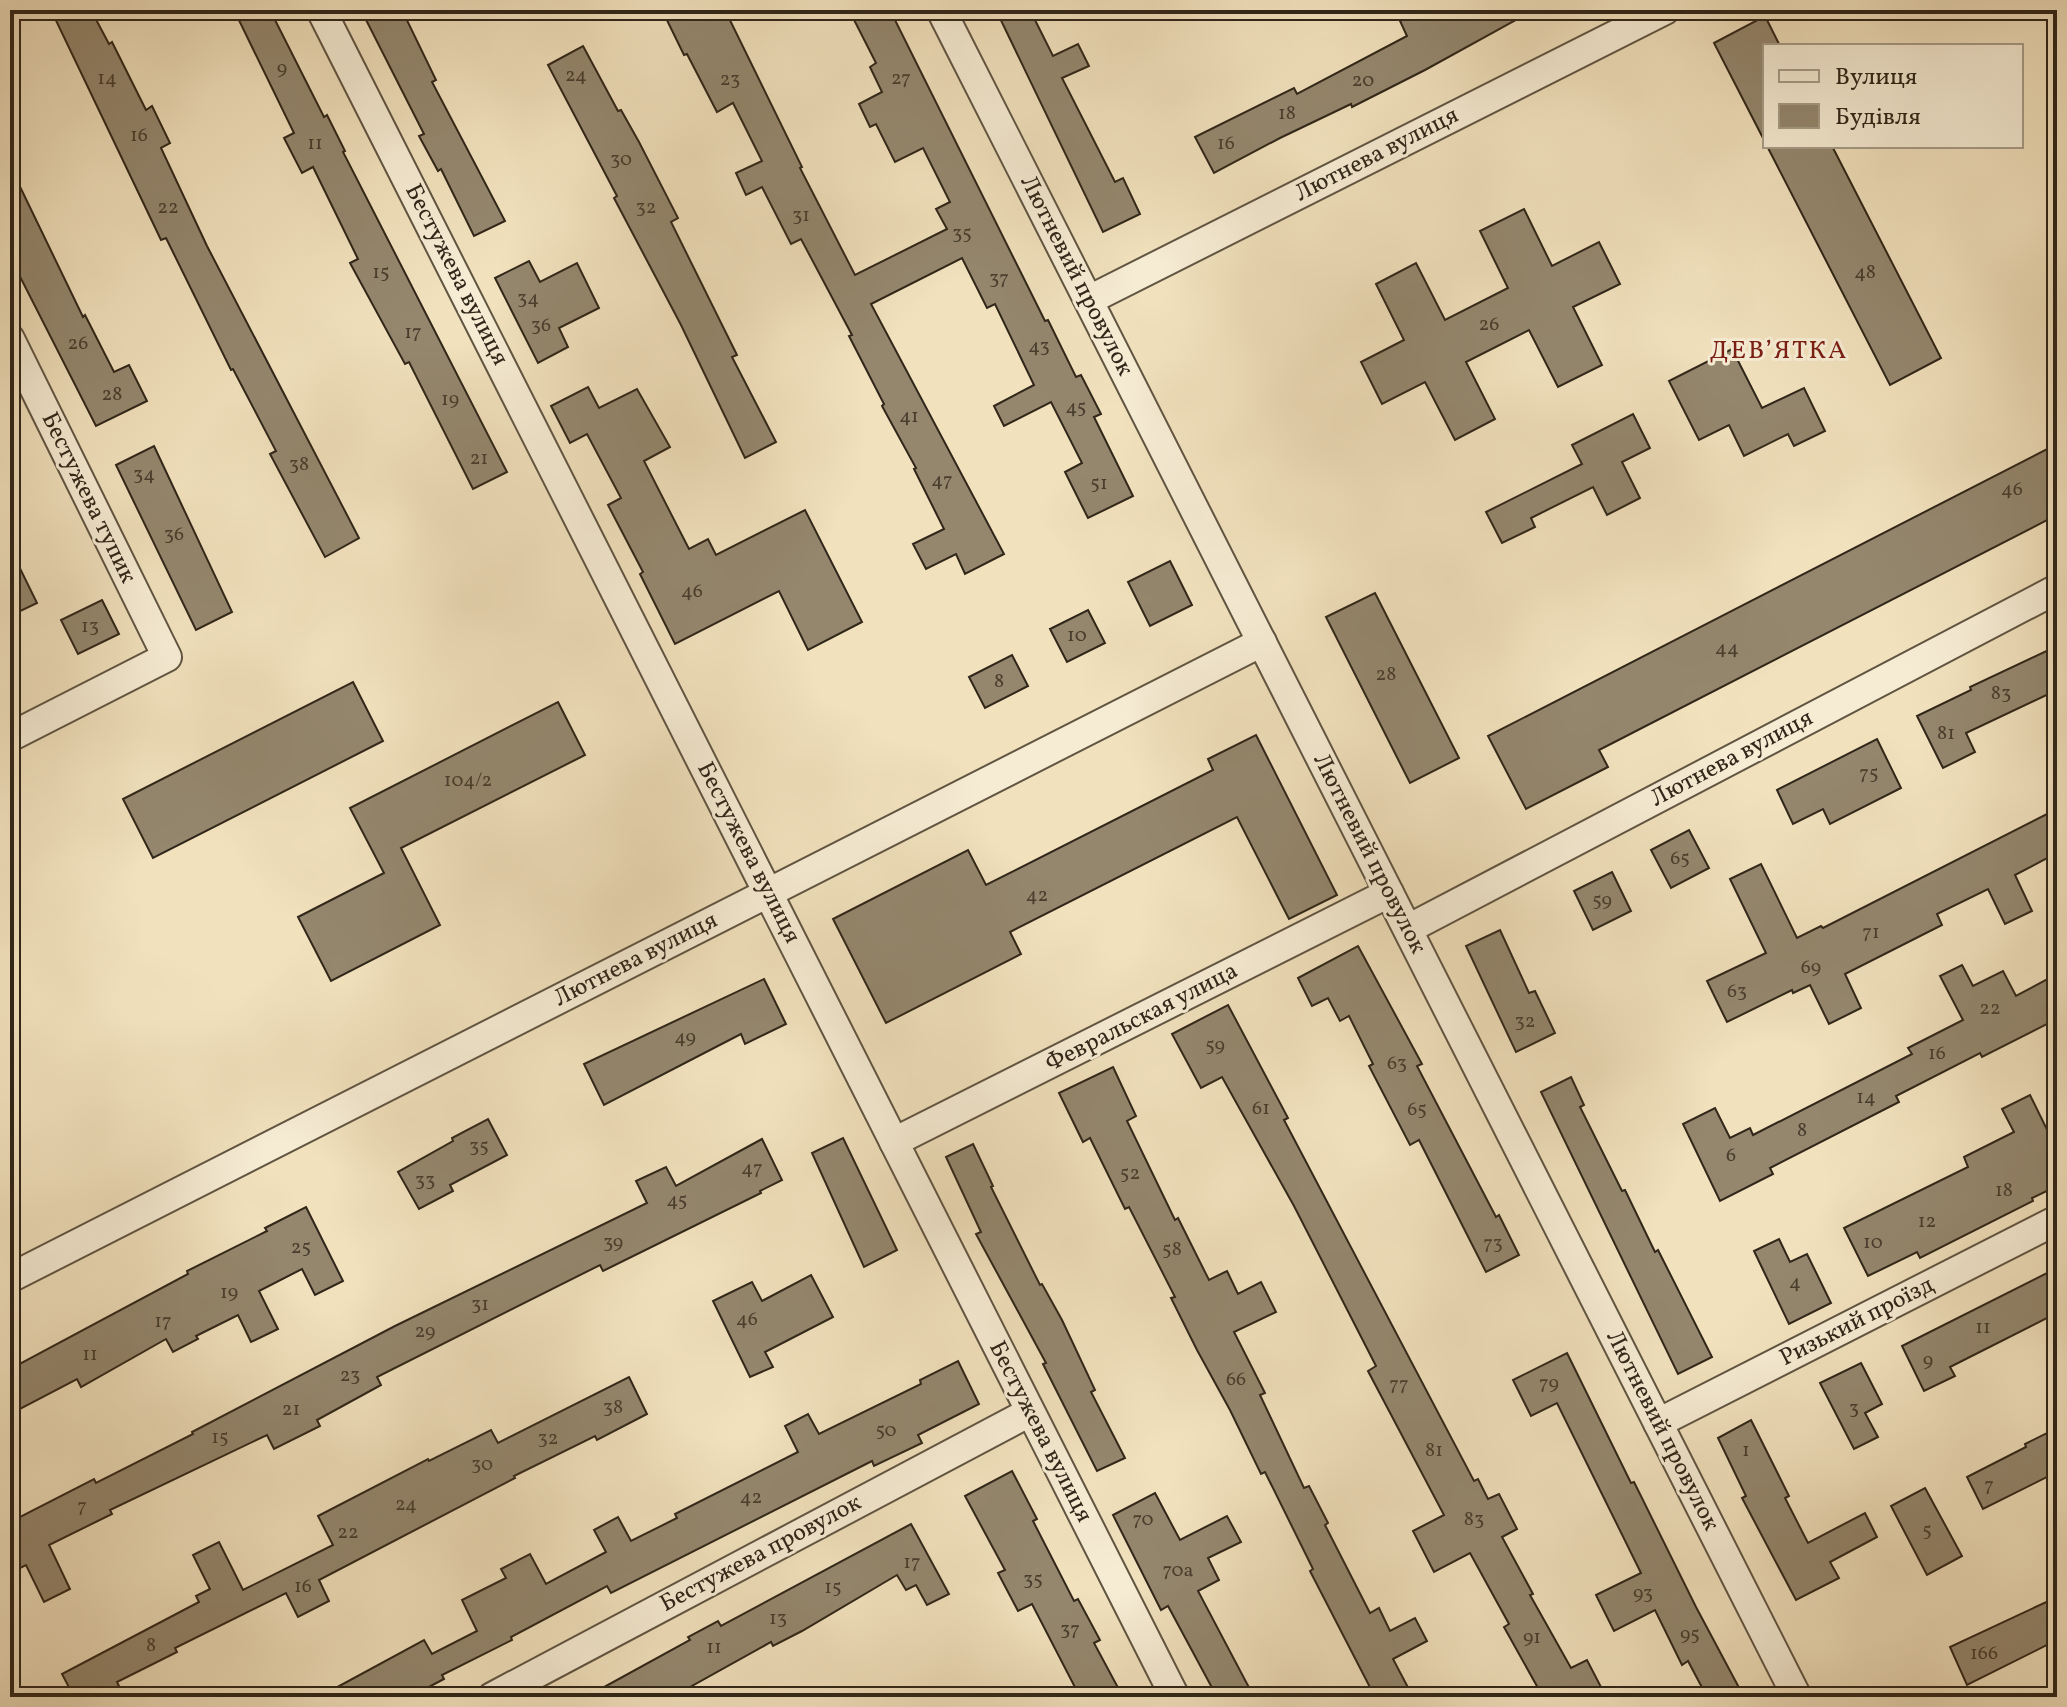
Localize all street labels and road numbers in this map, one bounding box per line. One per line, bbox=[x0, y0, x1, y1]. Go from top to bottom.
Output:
street label: Лютнева вулиця bbox=[1289, 99, 1465, 211]
street label: Лютневий провулок bbox=[1011, 170, 1141, 382]
street label: Бестужева вулиця bbox=[396, 178, 516, 372]
street label: Бестужева тупик bbox=[32, 407, 144, 590]
street label: Лютнева вулиця bbox=[1645, 702, 1819, 816]
street label: Лютневий провулок bbox=[1304, 748, 1434, 960]
street label: Бестужева вулиця bbox=[688, 756, 808, 950]
street label: Лютнева вулиця bbox=[548, 904, 724, 1016]
street label: Февральская улица bbox=[1040, 955, 1244, 1081]
street label: Ризький проїзд bbox=[1774, 1268, 1940, 1376]
street label: Лютневий провулок bbox=[1597, 1325, 1727, 1537]
street label: Бестужева вулиця bbox=[980, 1335, 1100, 1529]
street label: Бестужева провулок bbox=[654, 1486, 868, 1622]

